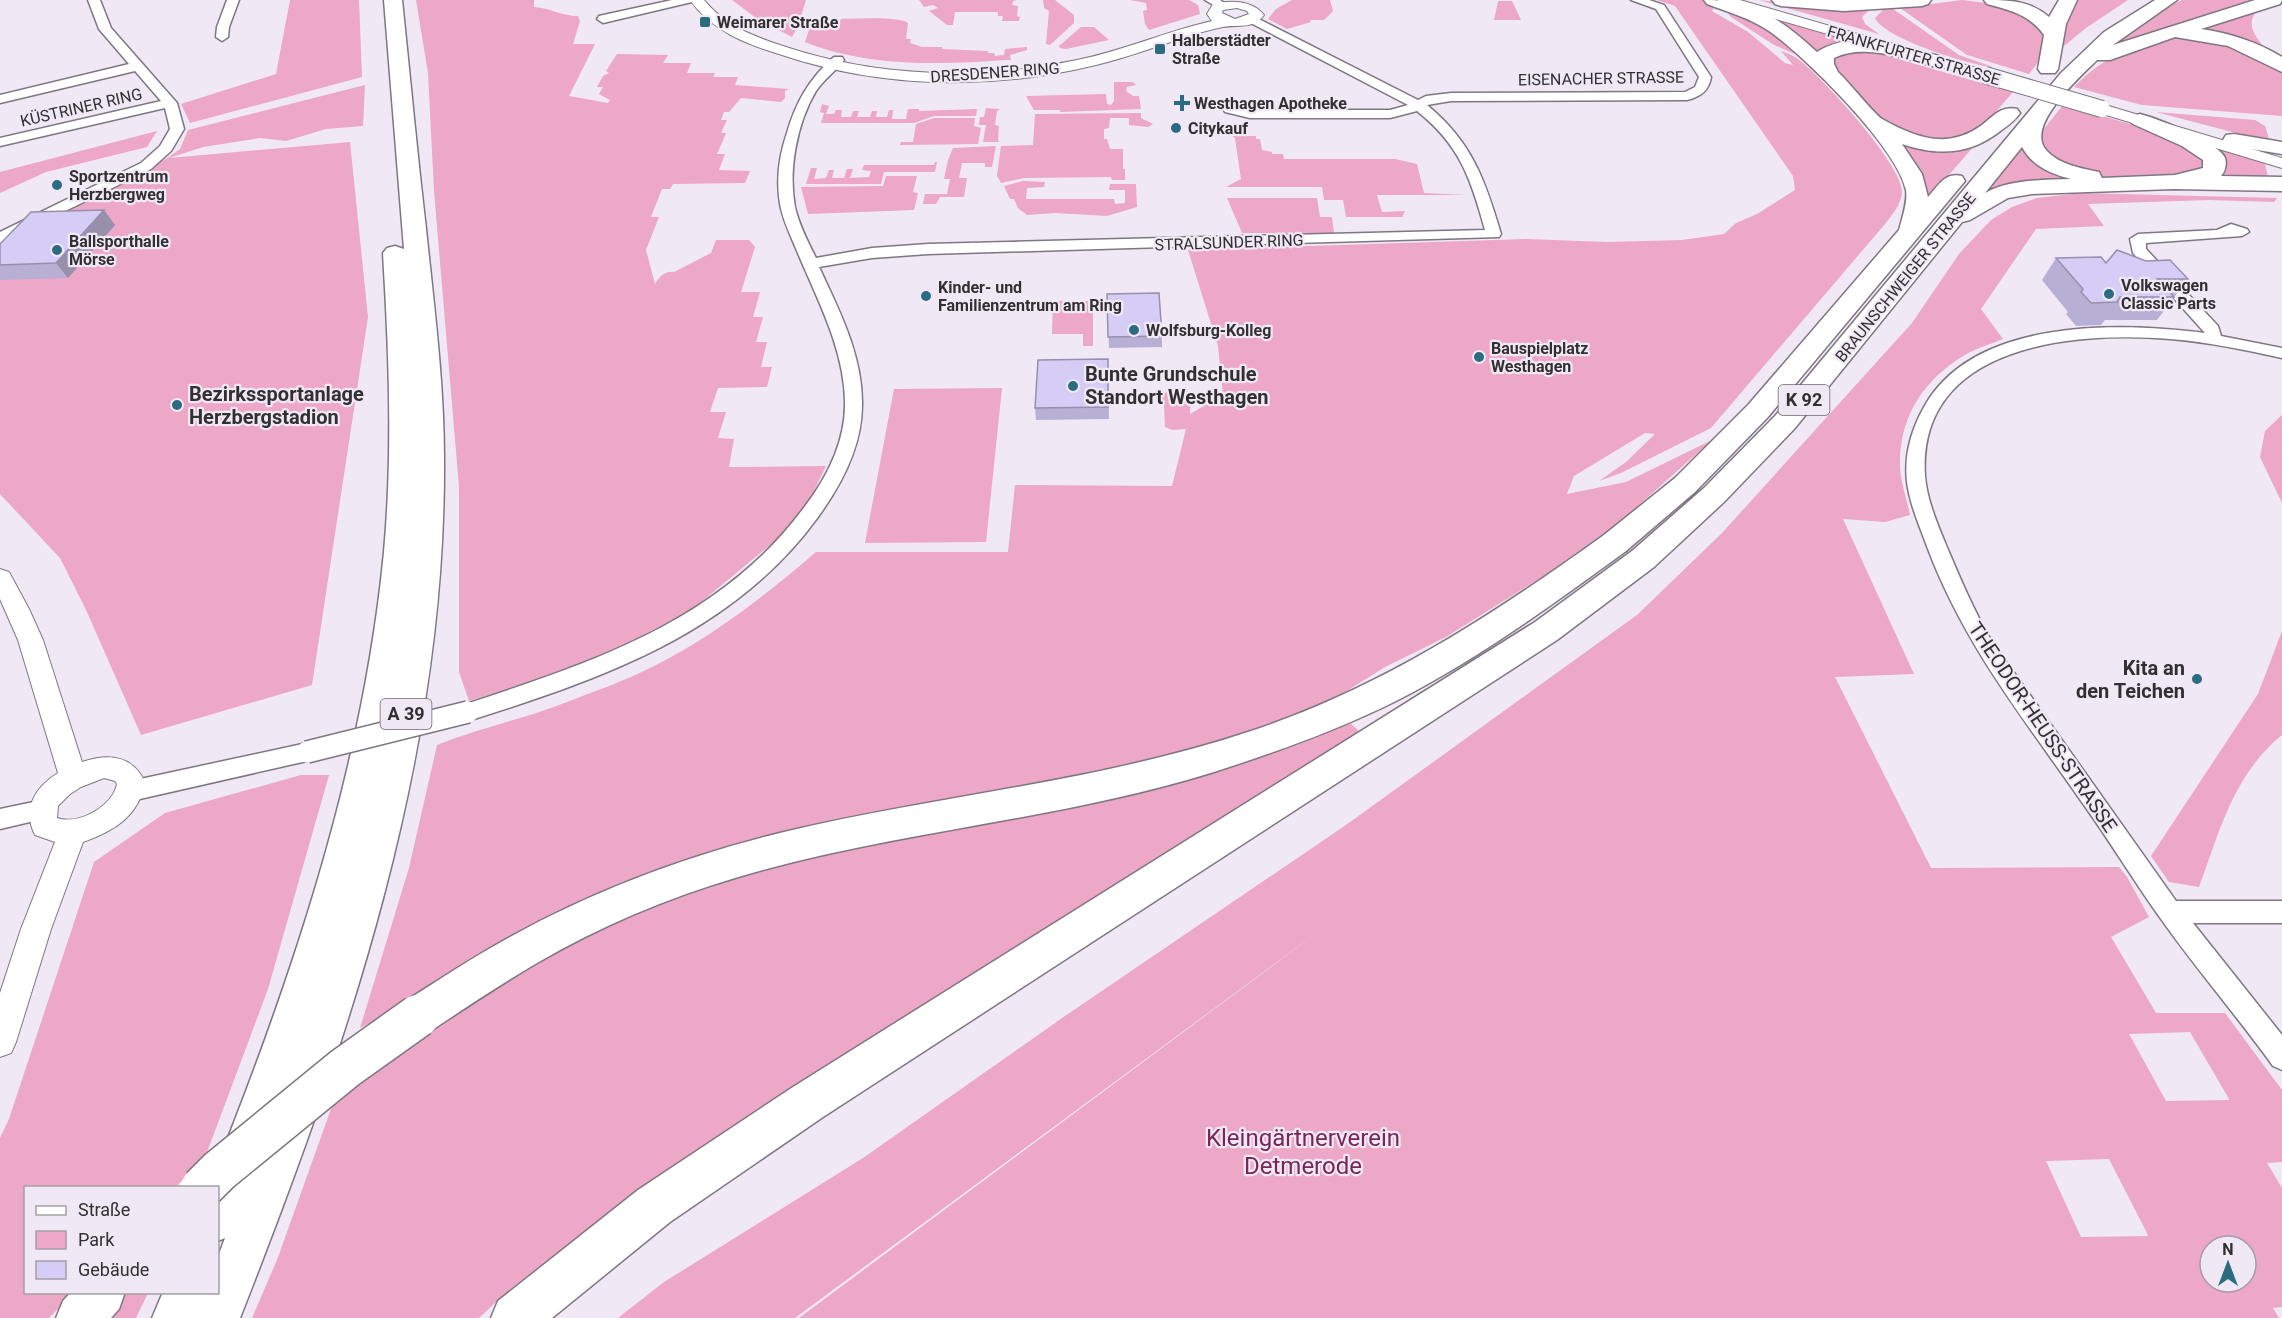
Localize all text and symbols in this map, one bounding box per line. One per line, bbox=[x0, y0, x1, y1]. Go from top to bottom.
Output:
place label: Weimarer Straße bbox=[717, 13, 839, 32]
marker: Weimarer Straße bbox=[698, 15, 712, 29]
street label: FRANKFURTER STRASSE bbox=[1825, 22, 2002, 89]
place label: Halberstädter Straße bbox=[1172, 31, 1271, 68]
marker: Halberstädter Straße bbox=[1153, 42, 1167, 56]
street label: DRESDENER RING bbox=[930, 59, 1060, 86]
street label: EISENACHER STRASSE bbox=[1518, 68, 1684, 89]
street label: KÜSTRINER RING bbox=[18, 84, 144, 131]
place label: Westhagen Apotheke bbox=[1194, 94, 1347, 113]
marker: Westhagen Apotheke bbox=[1175, 96, 1189, 110]
place label: Citykauf bbox=[1188, 119, 1248, 138]
marker: Citykauf bbox=[1169, 121, 1183, 135]
place label: Sportzentrum Herzbergweg bbox=[69, 167, 168, 204]
marker: Sportzentrum Herzbergweg bbox=[50, 178, 64, 192]
street label: BRAUNSCHWEIGER STRASSE bbox=[1831, 189, 1980, 366]
street label: STRALSUNDER RING bbox=[1154, 230, 1304, 255]
place label: Ballsporthalle Mörse bbox=[69, 232, 169, 269]
marker: Ballsporthalle Mörse bbox=[50, 243, 64, 257]
place label: Volkswagen Classic Parts bbox=[2121, 276, 2216, 313]
place label: Kinder- und Familienzentrum am Ring bbox=[938, 278, 1122, 315]
marker: Volkswagen Classic Parts bbox=[2102, 287, 2116, 301]
marker: Kinder- und Familienzentrum am Ring bbox=[919, 289, 933, 303]
place label: Wolfsburg-Kolleg bbox=[1146, 321, 1271, 340]
marker: Wolfsburg-Kolleg bbox=[1127, 323, 1141, 337]
place label: Bauspielplatz Westhagen bbox=[1491, 339, 1588, 376]
marker: Bauspielplatz Westhagen bbox=[1472, 350, 1486, 364]
place label: Bunte Grundschule Standort Westhagen bbox=[1085, 362, 1268, 409]
marker: Bunte Grundschule Standort Westhagen bbox=[1066, 379, 1080, 393]
place label: Bezirkssportanlage Herzbergstadion bbox=[189, 382, 364, 429]
road number: K 92 bbox=[1778, 385, 1830, 415]
marker: Bezirkssportanlage Herzbergstadion bbox=[170, 398, 184, 412]
street label: THEODOR-HEUSS-STRASSE bbox=[1964, 617, 2122, 837]
place label: Kita an den Teichen bbox=[2076, 656, 2185, 703]
marker: Kita an den Teichen bbox=[2190, 672, 2204, 686]
road number: A 39 bbox=[380, 699, 432, 729]
park label: Kleingärtnerverein Detmerode bbox=[1206, 1124, 1400, 1180]
legend bbox=[24, 1186, 219, 1294]
text: Straße bbox=[78, 1199, 130, 1220]
text: Park bbox=[78, 1229, 115, 1250]
north arrow bbox=[2198, 1234, 2258, 1294]
text: N bbox=[2222, 1240, 2234, 1259]
text: Gebäude bbox=[78, 1259, 149, 1280]

